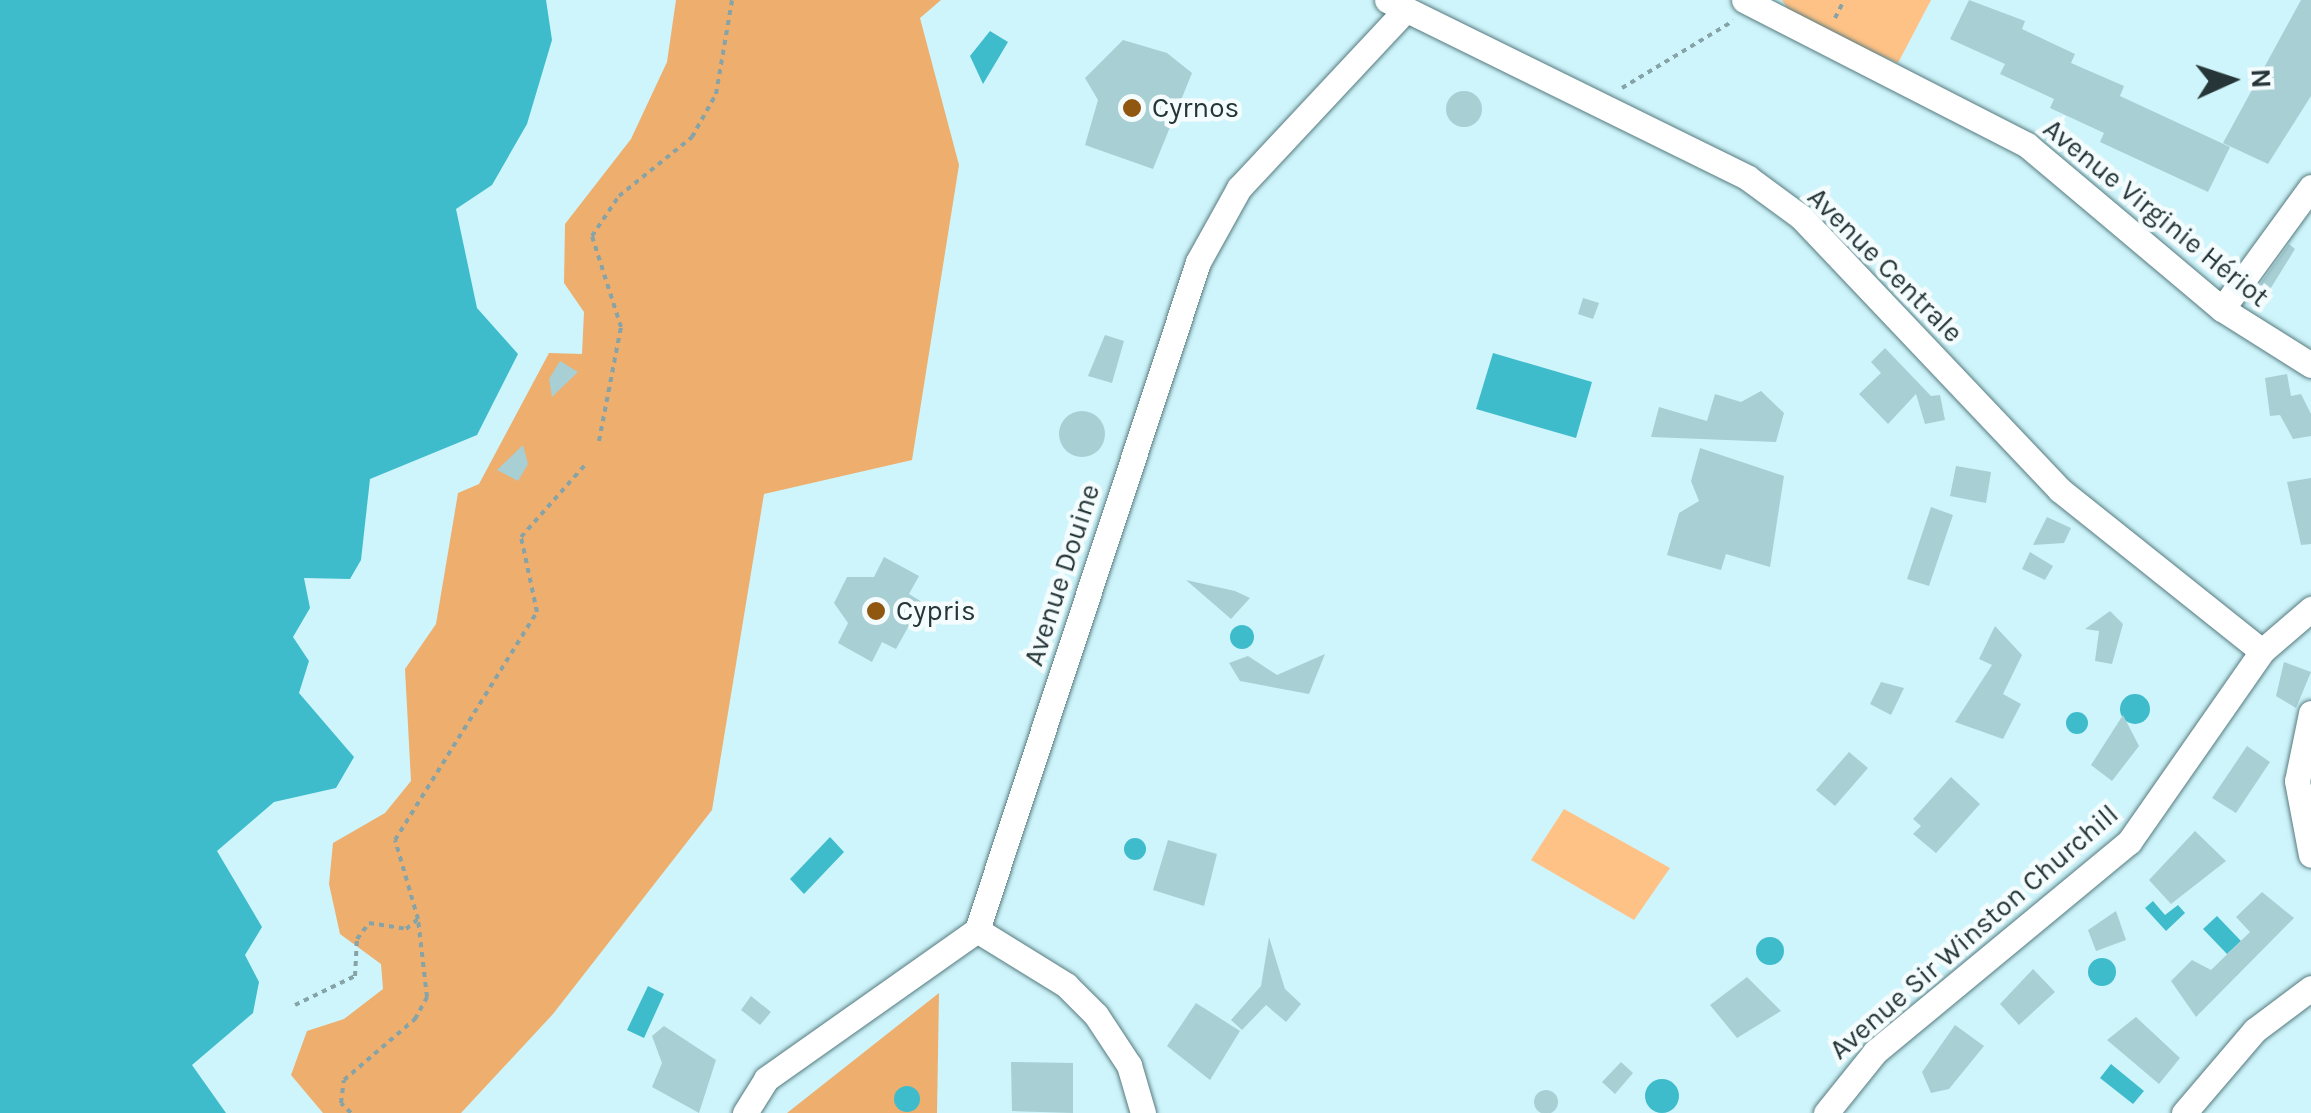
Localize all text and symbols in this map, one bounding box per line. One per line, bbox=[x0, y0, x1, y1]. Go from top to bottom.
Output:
north arrow bbox=[2181, 30, 2281, 130]
text: N bbox=[2244, 68, 2278, 89]
place label: Cyrnos bbox=[1152, 91, 1239, 125]
marker: Cyrnos bbox=[1121, 97, 1143, 119]
street label: Avenue Virginie Hériot bbox=[2036, 112, 2276, 314]
street label: Avenue Centrale bbox=[1800, 180, 1970, 350]
street label: Avenue Douine bbox=[1017, 480, 1107, 670]
place label: Cypris bbox=[896, 594, 976, 628]
marker: Cypris bbox=[865, 600, 887, 622]
street label: Avenue Sir Winston Churchill bbox=[1823, 797, 2125, 1067]

